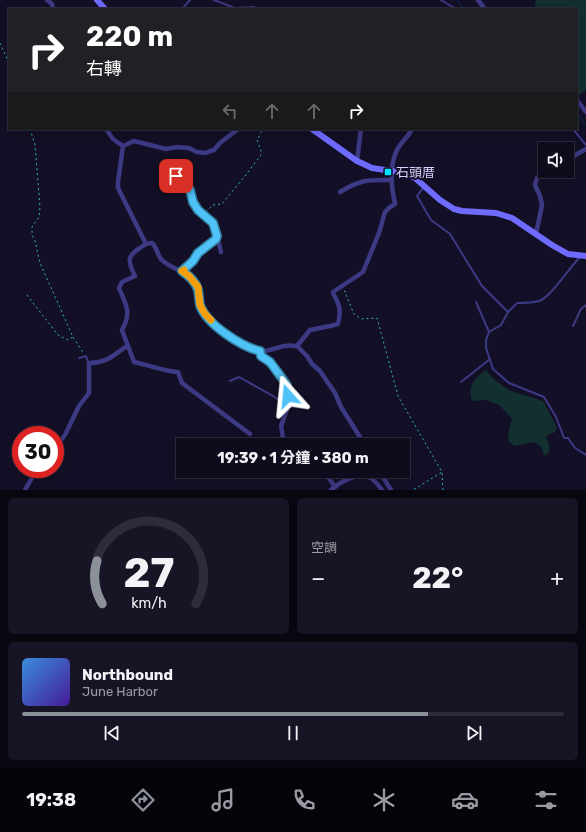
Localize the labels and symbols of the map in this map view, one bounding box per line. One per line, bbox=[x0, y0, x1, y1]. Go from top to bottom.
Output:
pin bbox=[159, 159, 193, 193]
place label: 石頭厝 bbox=[396, 165, 435, 180]
marker: 石頭厝 bbox=[383, 167, 393, 177]
position arrow bbox=[267, 375, 309, 417]
speed limit sign: 30 bbox=[12, 426, 64, 478]

